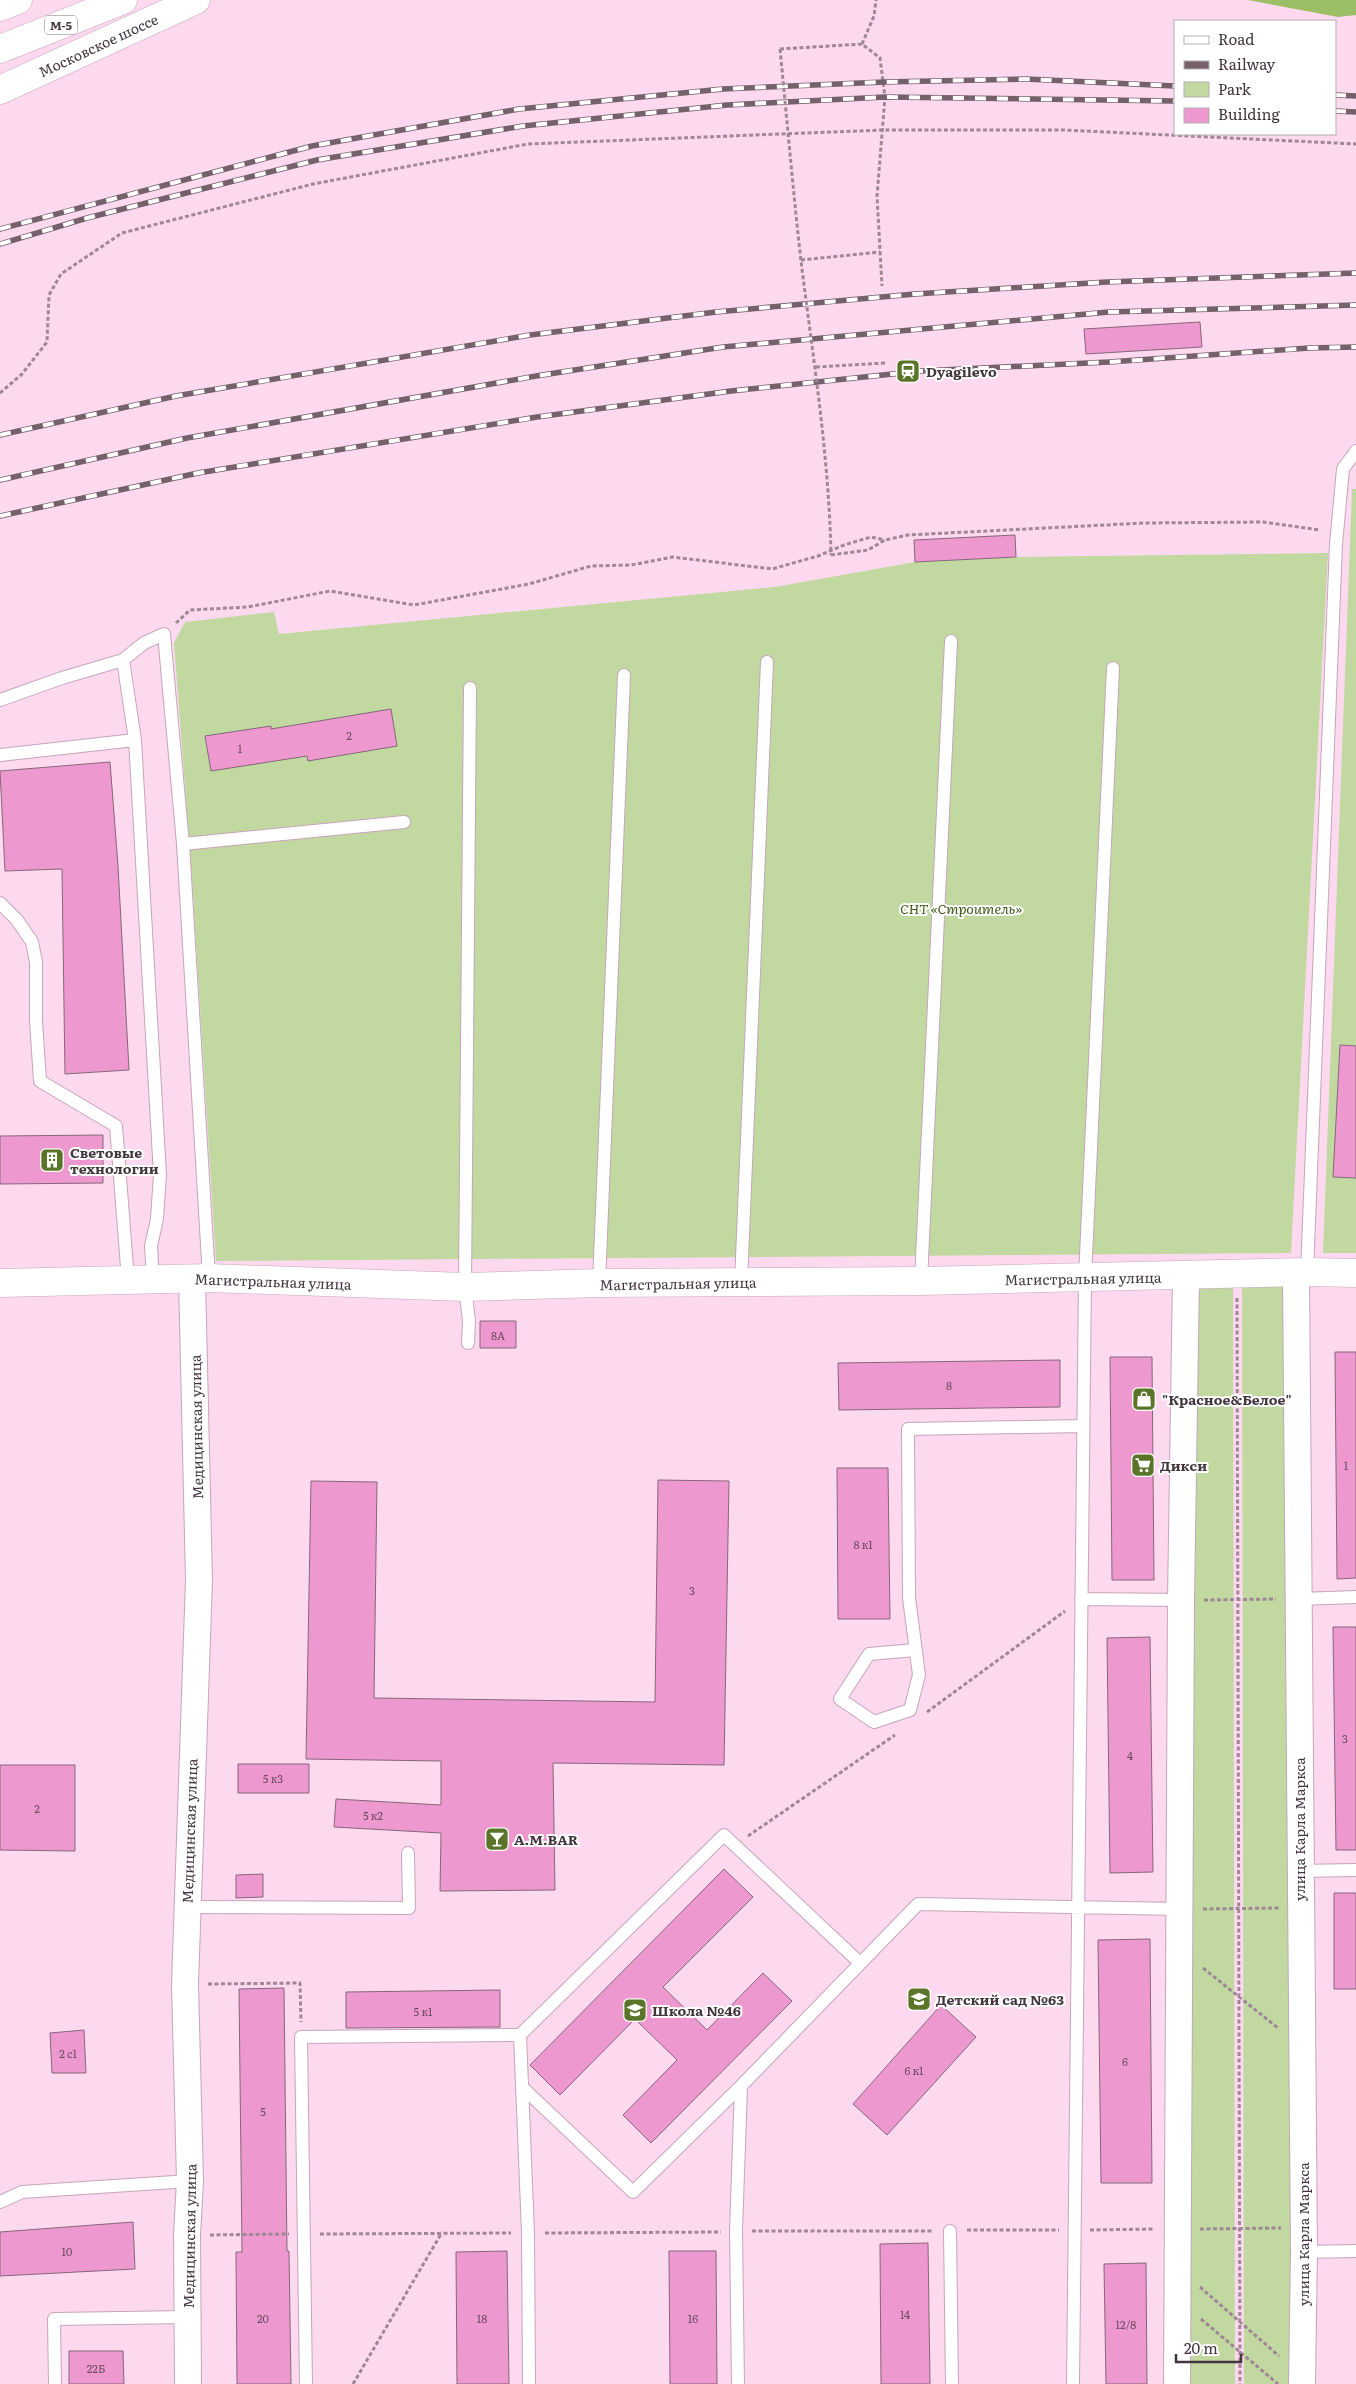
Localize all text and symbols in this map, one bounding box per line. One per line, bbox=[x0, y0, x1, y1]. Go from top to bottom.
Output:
street label: Московское шоссе bbox=[35, 9, 161, 81]
road number: М-5 bbox=[45, 16, 77, 34]
legend bbox=[1174, 20, 1336, 135]
text: Road bbox=[1218, 27, 1254, 50]
text: Railway bbox=[1218, 52, 1276, 75]
text: Park bbox=[1218, 77, 1252, 100]
text: Building bbox=[1218, 102, 1280, 125]
station icon: Dyagilevo bbox=[895, 358, 921, 384]
place label: Dyagilevo bbox=[926, 361, 997, 381]
house number: 2 bbox=[346, 727, 352, 743]
house number: 1 bbox=[238, 740, 243, 756]
park label: СНТ «Строитель» bbox=[900, 898, 1022, 918]
place label: Световые технологии bbox=[70, 1142, 159, 1178]
building icon: Световые технологии bbox=[39, 1147, 65, 1173]
street label: Магистральная улица bbox=[1004, 1267, 1162, 1289]
street label: Магистральная улица bbox=[194, 1268, 352, 1294]
street label: Магистральная улица bbox=[599, 1272, 757, 1294]
house number: 8А bbox=[491, 1327, 505, 1343]
street label: Медицинская улица bbox=[185, 1354, 207, 1500]
house number: 8 bbox=[946, 1377, 952, 1393]
shop icon: "Красное&Белое" bbox=[1131, 1386, 1157, 1412]
place label: "Красное&Белое" bbox=[1162, 1389, 1292, 1409]
supermarket icon: Дикси bbox=[1130, 1452, 1156, 1478]
place label: Дикси bbox=[1160, 1455, 1207, 1475]
house number: 1 bbox=[1344, 1457, 1349, 1473]
house number: 8 к1 bbox=[853, 1536, 873, 1552]
house number: 3 bbox=[689, 1582, 695, 1598]
house number: 3 bbox=[1342, 1730, 1348, 1746]
house number: 4 bbox=[1127, 1747, 1133, 1763]
street label: улица Карла Маркса bbox=[1289, 1757, 1309, 1901]
street label: Медицинская улица bbox=[176, 1758, 202, 1904]
house number: 5 к3 bbox=[263, 1770, 283, 1786]
house number: 2 bbox=[34, 1800, 40, 1816]
house number: 5 к2 bbox=[363, 1807, 383, 1823]
bar icon: А.М.BAR bbox=[484, 1826, 510, 1852]
place label: А.М.BAR bbox=[514, 1829, 579, 1849]
school or university icon: Детский сад №63 bbox=[906, 1986, 932, 2012]
place label: Детский сад №63 bbox=[936, 1989, 1064, 2009]
school or university icon: Школа №46 bbox=[622, 1997, 648, 2023]
place label: Школа №46 bbox=[652, 2000, 741, 2020]
house number: 5 к1 bbox=[414, 2003, 433, 2019]
house number: 2 с1 bbox=[59, 2045, 77, 2061]
house number: 6 bbox=[1122, 2053, 1128, 2069]
house number: 6 к1 bbox=[904, 2062, 924, 2078]
house number: 5 bbox=[260, 2103, 266, 2119]
street label: улица Карла Маркса bbox=[1293, 2162, 1313, 2306]
street label: Медицинская улица bbox=[178, 2163, 200, 2309]
house number: 10 bbox=[62, 2243, 72, 2259]
house number: 14 bbox=[900, 2306, 910, 2322]
house number: 20 bbox=[257, 2310, 269, 2326]
house number: 18 bbox=[477, 2310, 487, 2326]
house number: 16 bbox=[688, 2310, 698, 2326]
house number: 12/8 bbox=[1116, 2316, 1136, 2332]
scale bar bbox=[1176, 2332, 1241, 2364]
text: 20 m bbox=[1184, 2336, 1218, 2359]
house number: 22Б bbox=[87, 2360, 105, 2376]

